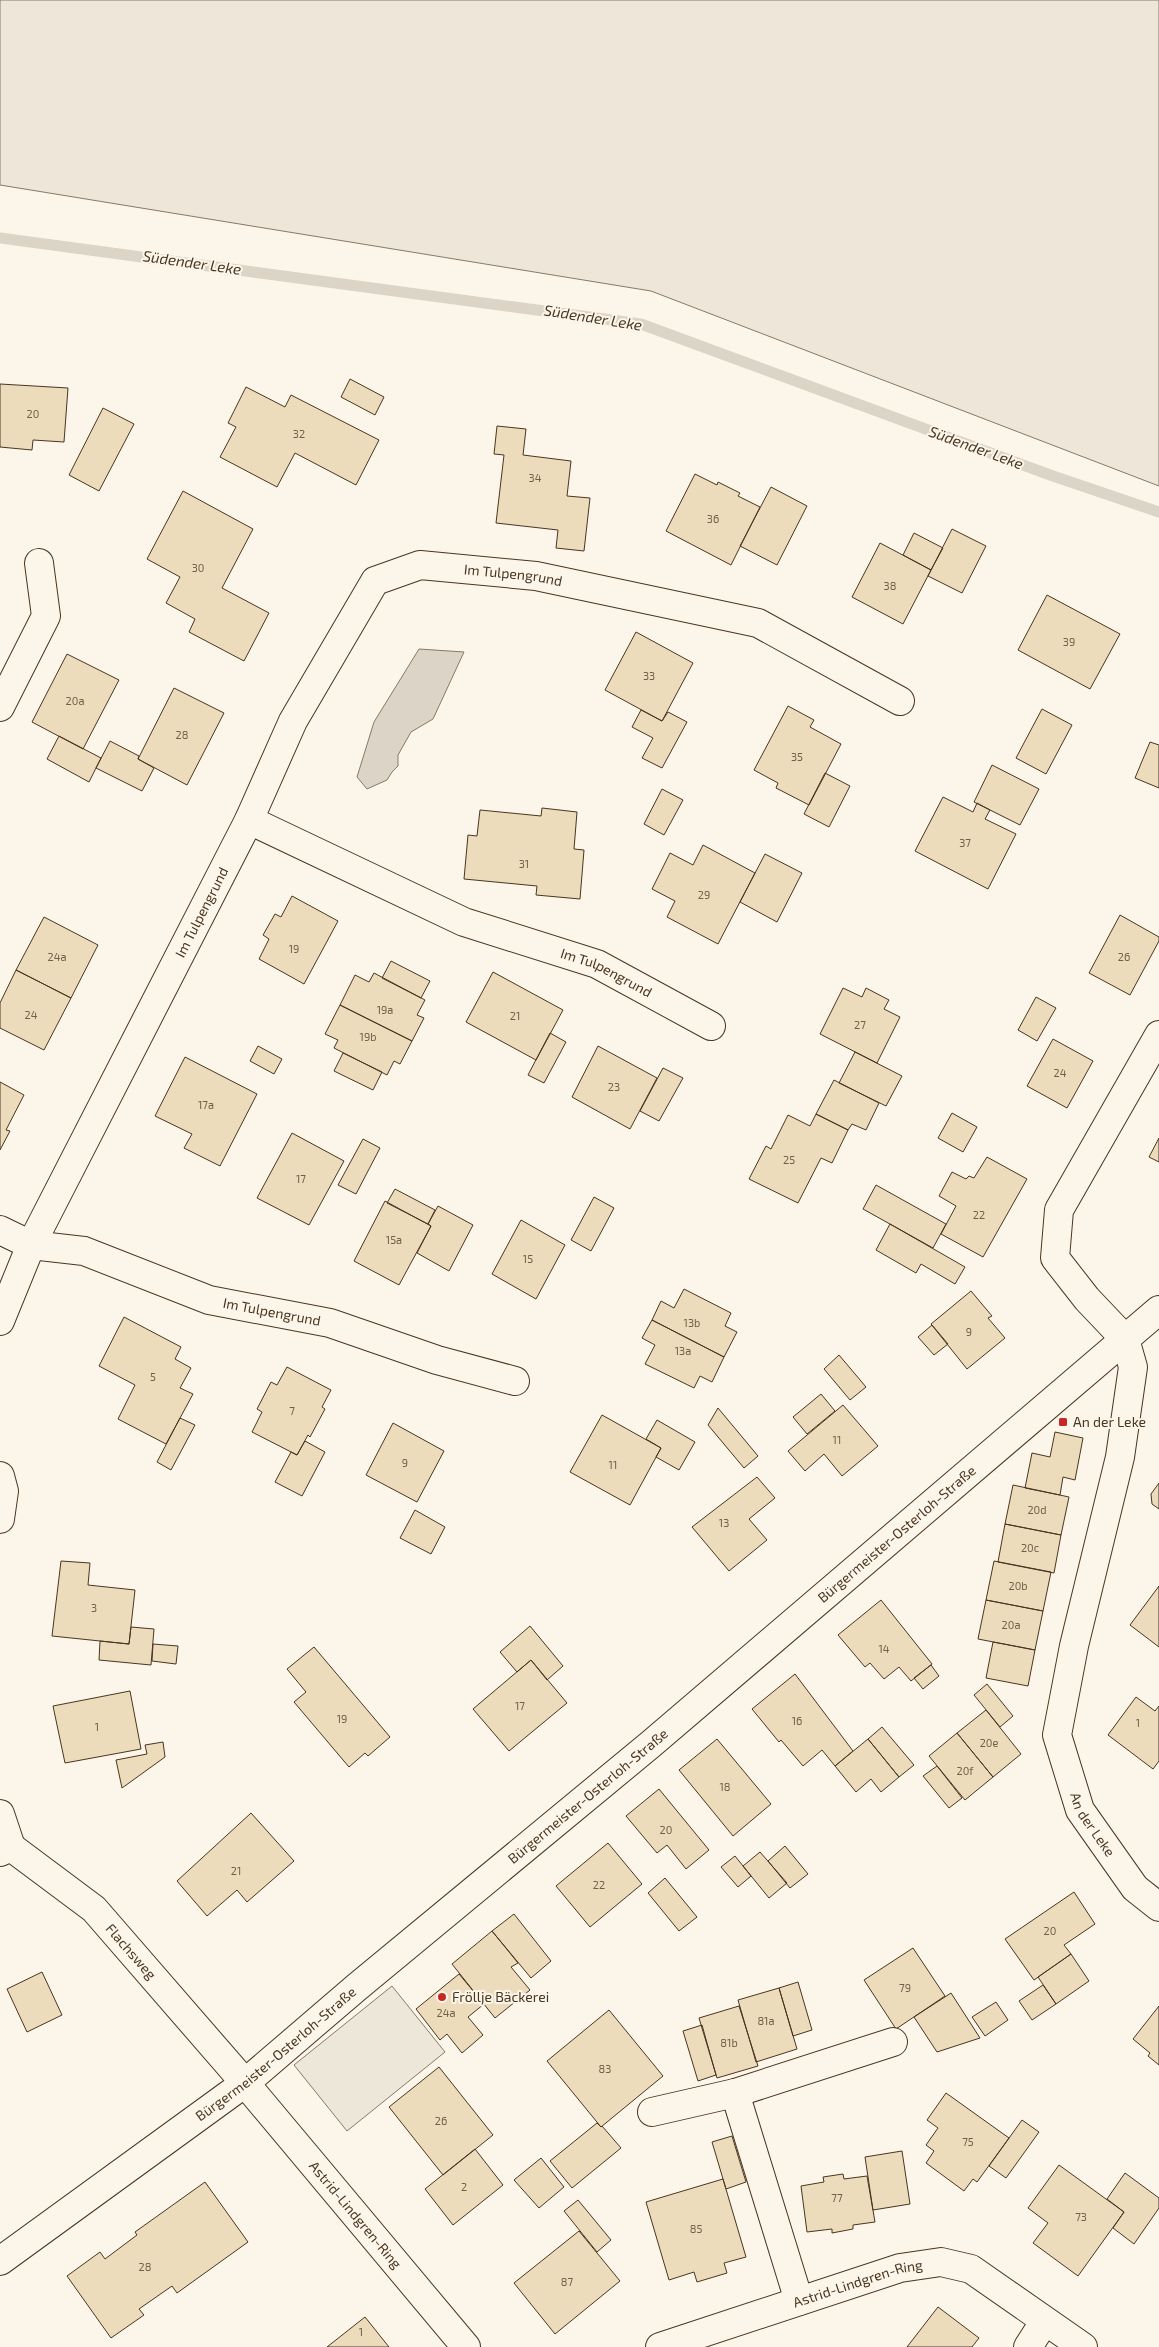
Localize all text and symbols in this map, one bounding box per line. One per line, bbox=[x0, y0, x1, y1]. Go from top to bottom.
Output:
water label: Südender Leke bbox=[142, 246, 243, 278]
water label: Südender Leke bbox=[543, 300, 644, 334]
house number: 20 bbox=[27, 407, 39, 420]
water label: Südender Leke bbox=[927, 422, 1026, 472]
house number: 32 bbox=[293, 427, 305, 440]
house number: 34 bbox=[529, 471, 542, 484]
house number: 36 bbox=[707, 512, 719, 525]
street label: Im Tulpengrund bbox=[463, 560, 564, 589]
house number: 30 bbox=[192, 561, 204, 574]
house number: 38 bbox=[884, 579, 896, 592]
house number: 39 bbox=[1063, 635, 1075, 648]
house number: 33 bbox=[643, 669, 655, 682]
house number: 20a bbox=[66, 694, 84, 707]
house number: 28 bbox=[176, 728, 188, 741]
house number: 35 bbox=[791, 750, 803, 763]
house number: 37 bbox=[959, 836, 971, 849]
house number: 31 bbox=[519, 857, 529, 870]
street label: Im Tulpengrund bbox=[171, 864, 231, 960]
house number: 29 bbox=[698, 888, 710, 901]
house number: 19 bbox=[289, 942, 299, 955]
street label: Im Tulpengrund bbox=[559, 944, 655, 1000]
house number: 24a bbox=[48, 950, 67, 963]
house number: 26 bbox=[1118, 950, 1130, 963]
house number: 19a bbox=[377, 1003, 393, 1016]
house number: 24 bbox=[25, 1008, 38, 1021]
house number: 21 bbox=[510, 1009, 520, 1022]
house number: 27 bbox=[854, 1018, 866, 1031]
house number: 19b bbox=[360, 1030, 376, 1043]
house number: 24 bbox=[1054, 1066, 1067, 1079]
house number: 23 bbox=[608, 1080, 620, 1093]
house number: 17a bbox=[198, 1098, 214, 1111]
house number: 25 bbox=[783, 1153, 795, 1166]
house number: 17 bbox=[296, 1172, 306, 1185]
house number: 22 bbox=[973, 1208, 985, 1221]
house number: 15a bbox=[386, 1233, 402, 1246]
house number: 15 bbox=[523, 1252, 533, 1265]
street label: Im Tulpengrund bbox=[222, 1294, 322, 1329]
house number: 13b bbox=[684, 1316, 700, 1329]
house number: 9 bbox=[966, 1325, 972, 1338]
house number: 13a bbox=[675, 1344, 691, 1357]
house number: 5 bbox=[150, 1370, 156, 1383]
house number: 7 bbox=[289, 1404, 295, 1417]
place label: An der Leke bbox=[1073, 1413, 1146, 1430]
marker: An der Leke bbox=[1057, 1416, 1069, 1428]
house number: 11 bbox=[833, 1433, 841, 1446]
house number: 9 bbox=[402, 1456, 408, 1469]
house number: 11 bbox=[609, 1458, 617, 1471]
street label: Bürgermeister-Osterloh-Straße bbox=[814, 1461, 979, 1606]
house number: 20d bbox=[1027, 1503, 1047, 1516]
house number: 13 bbox=[719, 1516, 729, 1529]
house number: 20c bbox=[1021, 1541, 1039, 1554]
house number: 20b bbox=[1008, 1579, 1028, 1592]
house number: 3 bbox=[91, 1601, 97, 1614]
house number: 20a bbox=[1002, 1618, 1020, 1631]
house number: 14 bbox=[878, 1642, 890, 1655]
house number: 17 bbox=[515, 1699, 525, 1712]
house number: 19 bbox=[337, 1712, 347, 1725]
house number: 16 bbox=[792, 1714, 802, 1727]
house number: 1 bbox=[1136, 1716, 1140, 1729]
house number: 1 bbox=[95, 1720, 99, 1733]
street label: Bürgermeister-Osterloh-Straße bbox=[504, 1725, 671, 1867]
house number: 20e bbox=[980, 1736, 998, 1749]
house number: 20f bbox=[957, 1764, 974, 1777]
house number: 18 bbox=[719, 1780, 731, 1793]
street label: An der Leke bbox=[1067, 1790, 1119, 1860]
house number: 20 bbox=[660, 1823, 672, 1836]
house number: 21 bbox=[231, 1864, 241, 1877]
house number: 22 bbox=[593, 1878, 605, 1891]
street label: Flachsweg bbox=[102, 1920, 160, 1983]
house number: 20 bbox=[1044, 1924, 1056, 1937]
house number: 79 bbox=[899, 1981, 911, 1994]
street label: Bürgermeister-Osterloh-Straße bbox=[192, 1983, 359, 2124]
place label: Fröllje Bäckerei bbox=[452, 1988, 549, 2005]
marker: Fröllje Bäckerei bbox=[436, 1991, 448, 2003]
house number: 24a bbox=[437, 2006, 456, 2019]
house number: 81a bbox=[757, 2014, 775, 2027]
house number: 81b bbox=[720, 2036, 738, 2049]
house number: 83 bbox=[599, 2062, 611, 2075]
house number: 26 bbox=[435, 2114, 447, 2127]
house number: 75 bbox=[962, 2135, 974, 2148]
street label: Astrid-Lindgren-Ring bbox=[306, 2157, 406, 2272]
house number: 2 bbox=[461, 2180, 467, 2193]
house number: 77 bbox=[831, 2191, 843, 2204]
house number: 73 bbox=[1075, 2210, 1087, 2223]
house number: 85 bbox=[690, 2222, 702, 2235]
street label: Astrid-Lindgren-Ring bbox=[791, 2256, 924, 2311]
house number: 28 bbox=[139, 2260, 151, 2273]
house number: 87 bbox=[561, 2275, 574, 2288]
house number: 1 bbox=[359, 2325, 363, 2338]

